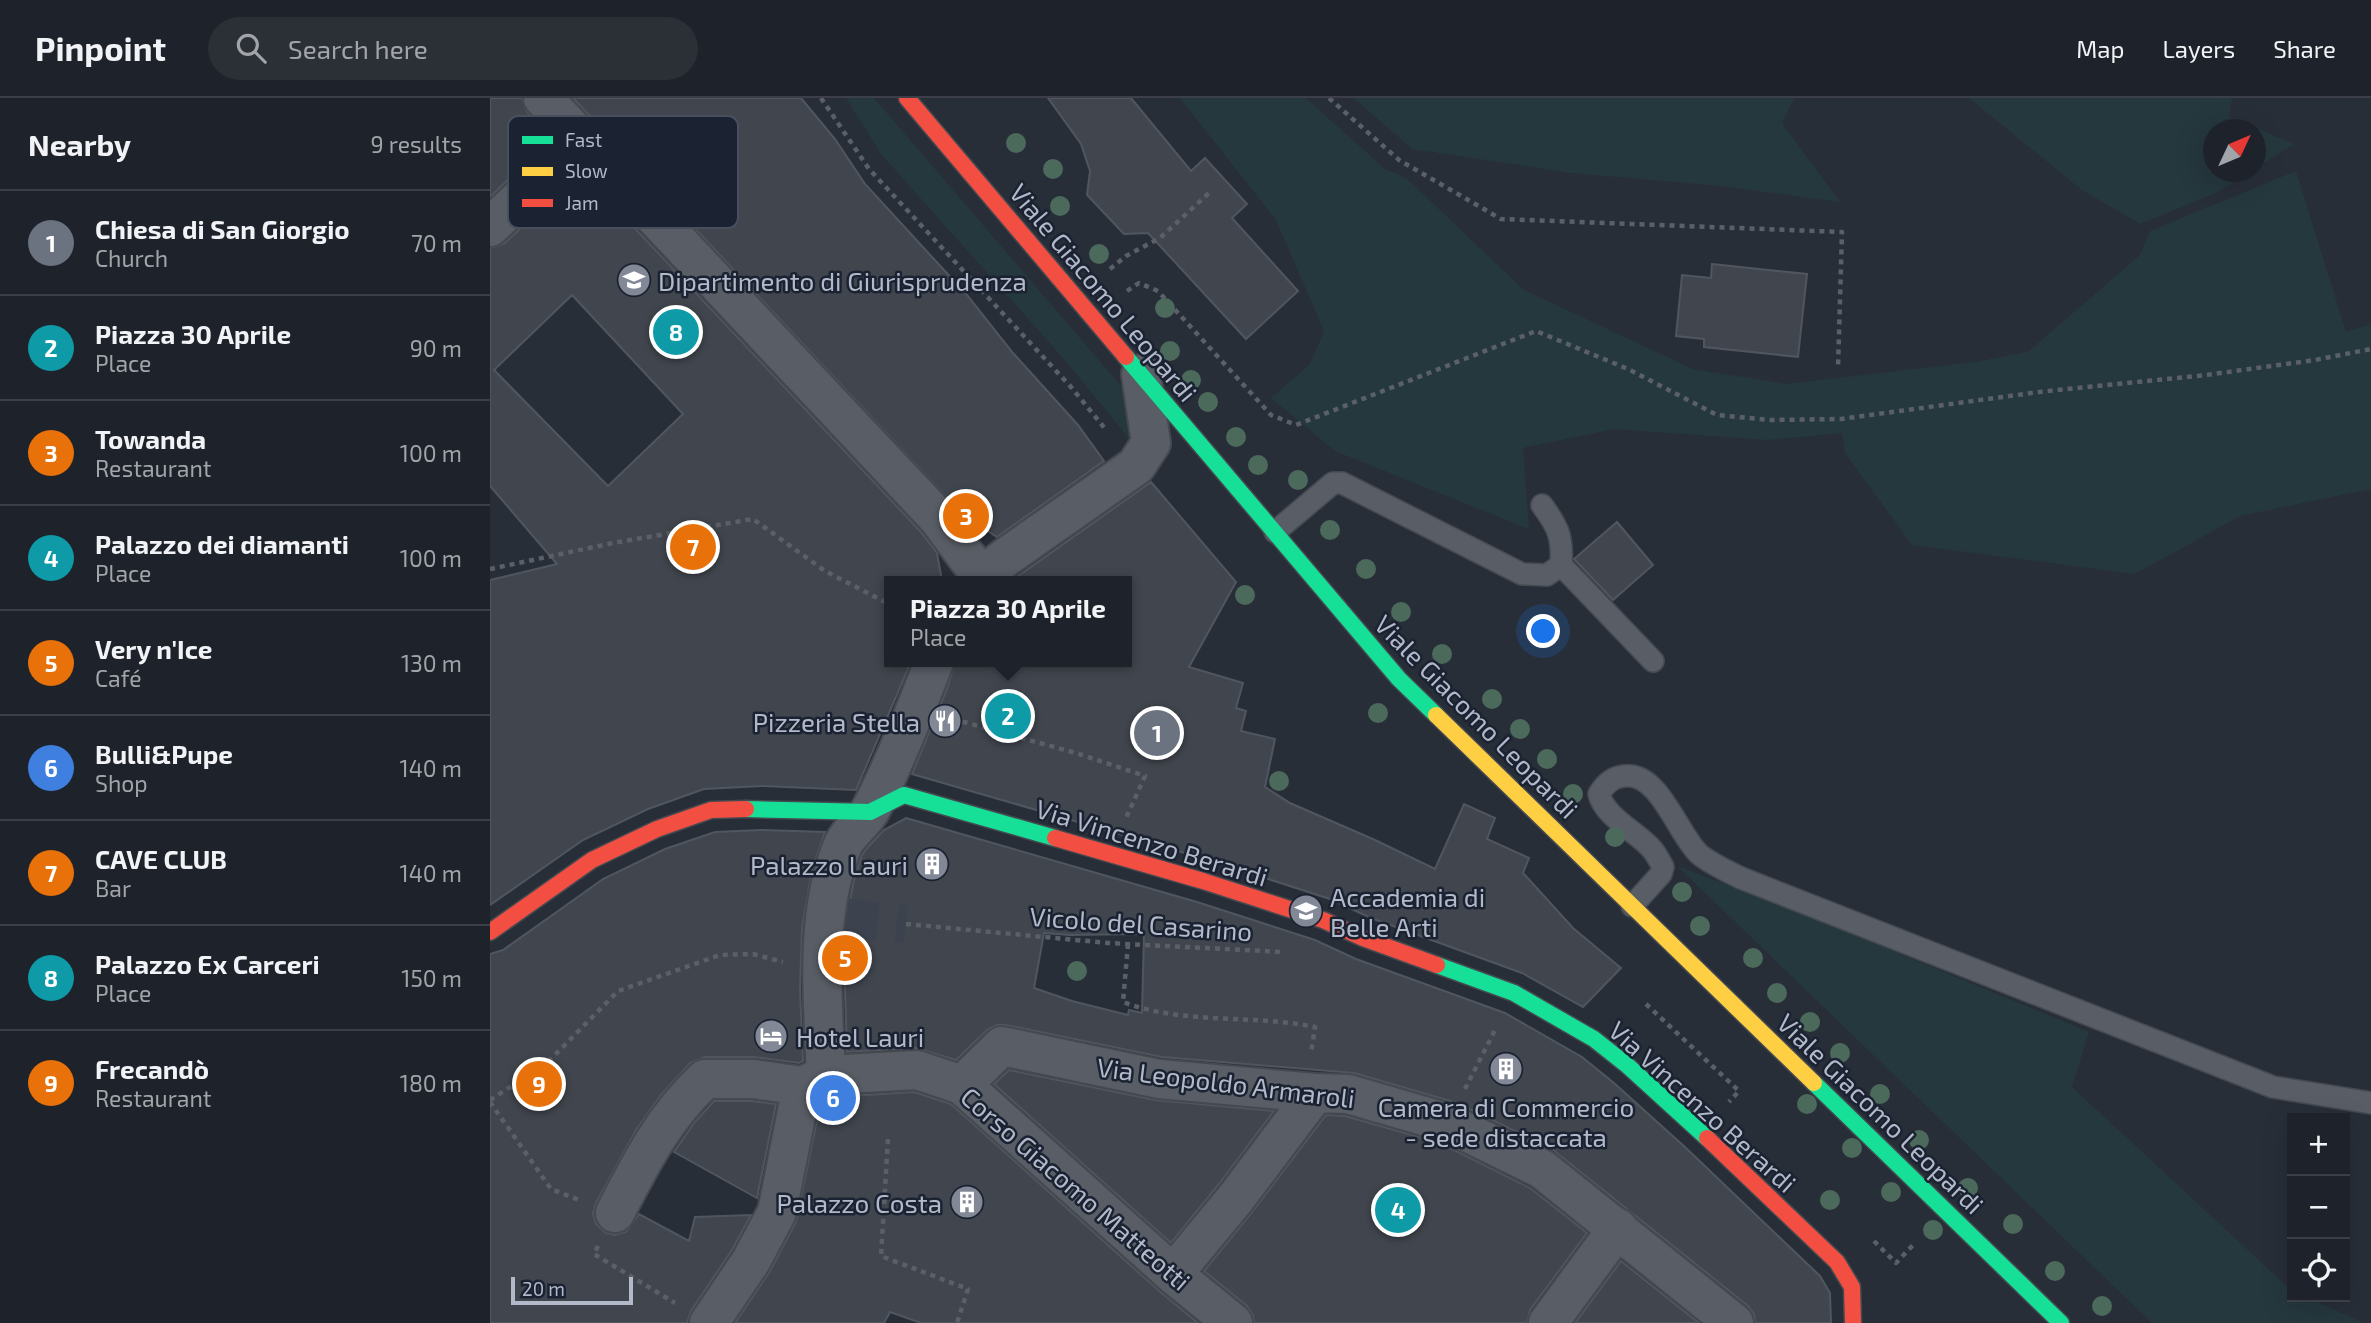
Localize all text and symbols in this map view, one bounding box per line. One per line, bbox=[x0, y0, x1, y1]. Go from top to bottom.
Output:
search box bbox=[208, 17, 698, 80]
text: Pinpoint bbox=[35, 28, 166, 68]
icon: search bbox=[232, 29, 270, 67]
text: Search here bbox=[288, 33, 428, 64]
text: Map bbox=[2076, 34, 2124, 63]
text: Layers bbox=[2162, 34, 2235, 63]
text: Share bbox=[2273, 34, 2336, 63]
legend bbox=[508, 116, 738, 228]
north arrow bbox=[2203, 119, 2266, 182]
text: Nearby bbox=[28, 126, 131, 162]
text: Fast bbox=[565, 128, 602, 151]
text: 9 results bbox=[371, 130, 462, 158]
text: Slow bbox=[565, 159, 608, 182]
street label: Viale Giacomo Leopardi bbox=[1004, 177, 1204, 407]
text: Jam bbox=[565, 191, 599, 214]
text: Chiesa di San Giorgio bbox=[95, 213, 350, 244]
text: 1 bbox=[46, 229, 56, 257]
text: 70 m bbox=[411, 229, 462, 257]
text: Church bbox=[95, 244, 168, 272]
school or university icon: Dipartimento di Giurisprudenza bbox=[615, 261, 653, 299]
place label: Dipartimento di Giurisprudenza bbox=[658, 265, 1027, 296]
pin: 8 bbox=[653, 306, 699, 358]
text: Piazza 30 Aprile bbox=[95, 318, 291, 349]
text: 2 bbox=[44, 334, 58, 362]
text: 90 m bbox=[410, 334, 462, 362]
text: Place bbox=[95, 349, 151, 377]
text: Towanda bbox=[95, 423, 206, 454]
text: 3 bbox=[44, 439, 58, 467]
text: 100 m bbox=[400, 439, 462, 467]
text: Restaurant bbox=[95, 454, 212, 482]
pin: 3 bbox=[943, 490, 989, 542]
pin: 7 bbox=[670, 521, 716, 573]
text: Palazzo dei diamanti bbox=[95, 528, 349, 559]
text: 4 bbox=[44, 544, 58, 572]
text: 100 m bbox=[400, 544, 462, 572]
text: Place bbox=[95, 559, 151, 587]
popup bbox=[884, 576, 1132, 667]
text: Piazza 30 Aprile bbox=[910, 592, 1106, 623]
street label: Viale Giacomo Leopardi bbox=[1369, 608, 1585, 824]
your location bbox=[1526, 614, 1560, 648]
text: Place bbox=[910, 623, 966, 651]
text: Very n'Ice bbox=[95, 633, 212, 664]
text: 5 bbox=[45, 649, 57, 677]
text: 130 m bbox=[401, 649, 462, 677]
text: Café bbox=[95, 664, 142, 692]
pin: 2 bbox=[985, 690, 1031, 742]
restaurant icon: Pizzeria Stella bbox=[926, 702, 964, 740]
place label: Pizzeria Stella bbox=[753, 706, 920, 737]
pin: 1 bbox=[1134, 707, 1180, 759]
text: Bulli&Pupe bbox=[95, 738, 233, 769]
text: 6 bbox=[44, 754, 58, 782]
text: 140 m bbox=[400, 754, 462, 782]
text: Shop bbox=[95, 769, 148, 797]
street label: Via Vincenzo Berardi bbox=[1032, 792, 1272, 892]
text: CAVE CLUB bbox=[95, 843, 227, 874]
building icon: Palazzo Lauri bbox=[913, 845, 951, 883]
place label: Palazzo Lauri bbox=[750, 849, 908, 880]
text: 7 bbox=[45, 859, 57, 887]
text: 140 m bbox=[400, 859, 462, 887]
text: Bar bbox=[95, 874, 131, 902]
place label: Accademia di Belle Arti bbox=[1330, 881, 1485, 942]
school or university icon: Accademia di Belle Arti bbox=[1287, 892, 1325, 930]
street label: Vicolo del Casarino bbox=[1029, 900, 1253, 946]
pin: 5 bbox=[822, 932, 868, 984]
text: Palazzo Ex Carceri bbox=[95, 948, 320, 979]
text: 8 bbox=[44, 964, 58, 992]
text: 150 m bbox=[401, 964, 462, 992]
text: Place bbox=[95, 979, 151, 1007]
street label: Viale Giacomo Leopardi bbox=[1771, 1006, 1991, 1220]
street label: Via Vincenzo Berardi bbox=[1603, 1014, 1803, 1198]
hotel icon: Hotel Lauri bbox=[752, 1017, 790, 1055]
place label: Hotel Lauri bbox=[796, 1021, 924, 1052]
building icon: Camera di Commercio - sede distaccata bbox=[1487, 1050, 1525, 1088]
street label: Via Leopoldo Armaroli bbox=[1095, 1051, 1357, 1113]
text: Frecandò bbox=[95, 1053, 209, 1084]
pin: 9 bbox=[516, 1058, 562, 1110]
text: 9 bbox=[44, 1069, 58, 1097]
text: 180 m bbox=[400, 1069, 462, 1097]
pin: 6 bbox=[810, 1072, 856, 1124]
street label: Corso Giacomo Matteotti bbox=[955, 1080, 1197, 1296]
text: Restaurant bbox=[95, 1084, 212, 1112]
place label: Camera di Commercio - sede distaccata bbox=[1378, 1091, 1634, 1152]
map controls bbox=[2287, 1113, 2350, 1302]
button: + bbox=[2287, 1113, 2350, 1176]
button: − bbox=[2287, 1176, 2350, 1239]
building icon: Palazzo Costa bbox=[948, 1183, 986, 1221]
pin: 4 bbox=[1375, 1184, 1421, 1236]
place label: Palazzo Costa bbox=[776, 1187, 942, 1218]
button: locate bbox=[2287, 1239, 2350, 1302]
scale bar bbox=[511, 1274, 634, 1306]
text: 20 m bbox=[522, 1277, 565, 1300]

